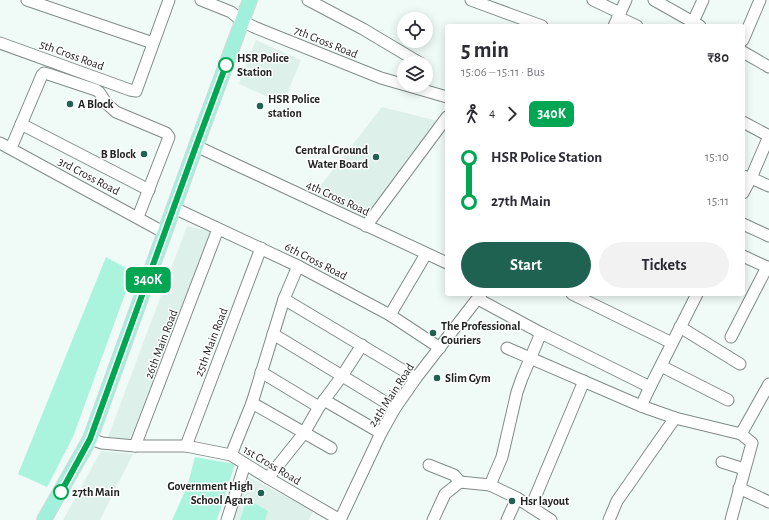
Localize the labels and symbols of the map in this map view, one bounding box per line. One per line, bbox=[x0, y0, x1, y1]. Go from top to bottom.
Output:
street label: 7th Cross Road bbox=[292, 24, 360, 60]
street label: 5th Cross Road bbox=[38, 38, 106, 72]
place label: HSR Police Station bbox=[237, 52, 289, 78]
marker: HSR Police Station bbox=[218, 57, 234, 73]
place label: HSR Police station bbox=[268, 93, 320, 119]
place label: A Block bbox=[78, 98, 114, 110]
marker: A Block bbox=[65, 99, 75, 109]
marker: HSR Police station bbox=[255, 101, 265, 111]
place label: Central Ground Water Board bbox=[295, 144, 369, 170]
place label: B Block bbox=[101, 148, 136, 160]
marker: B Block bbox=[139, 149, 149, 159]
marker: Central Ground Water Board bbox=[371, 152, 381, 162]
street label: 3rd Cross Road bbox=[56, 155, 122, 197]
street label: 4th Cross Road bbox=[305, 178, 371, 218]
street label: 6th Cross Road bbox=[283, 240, 349, 282]
line badge: 340K bbox=[120, 267, 176, 293]
street label: 25th Main Road bbox=[192, 306, 230, 378]
street label: 26th Main Road bbox=[142, 308, 180, 380]
place label: The Professional Couriers bbox=[441, 320, 520, 346]
marker: The Professional Couriers bbox=[428, 328, 438, 338]
street label: 24th Main Road bbox=[366, 361, 416, 429]
place label: Slim Gym bbox=[445, 372, 491, 385]
marker: Slim Gym bbox=[432, 373, 442, 383]
street label: 1st Cross Road bbox=[241, 443, 303, 487]
place label: Government High School Agara bbox=[167, 480, 253, 506]
marker: 27th Main bbox=[53, 484, 69, 500]
place label: 27th Main bbox=[72, 486, 120, 498]
marker: Government High School Agara bbox=[256, 488, 266, 498]
place label: Hsr layout bbox=[520, 495, 569, 508]
marker: Hsr layout bbox=[507, 496, 517, 506]

